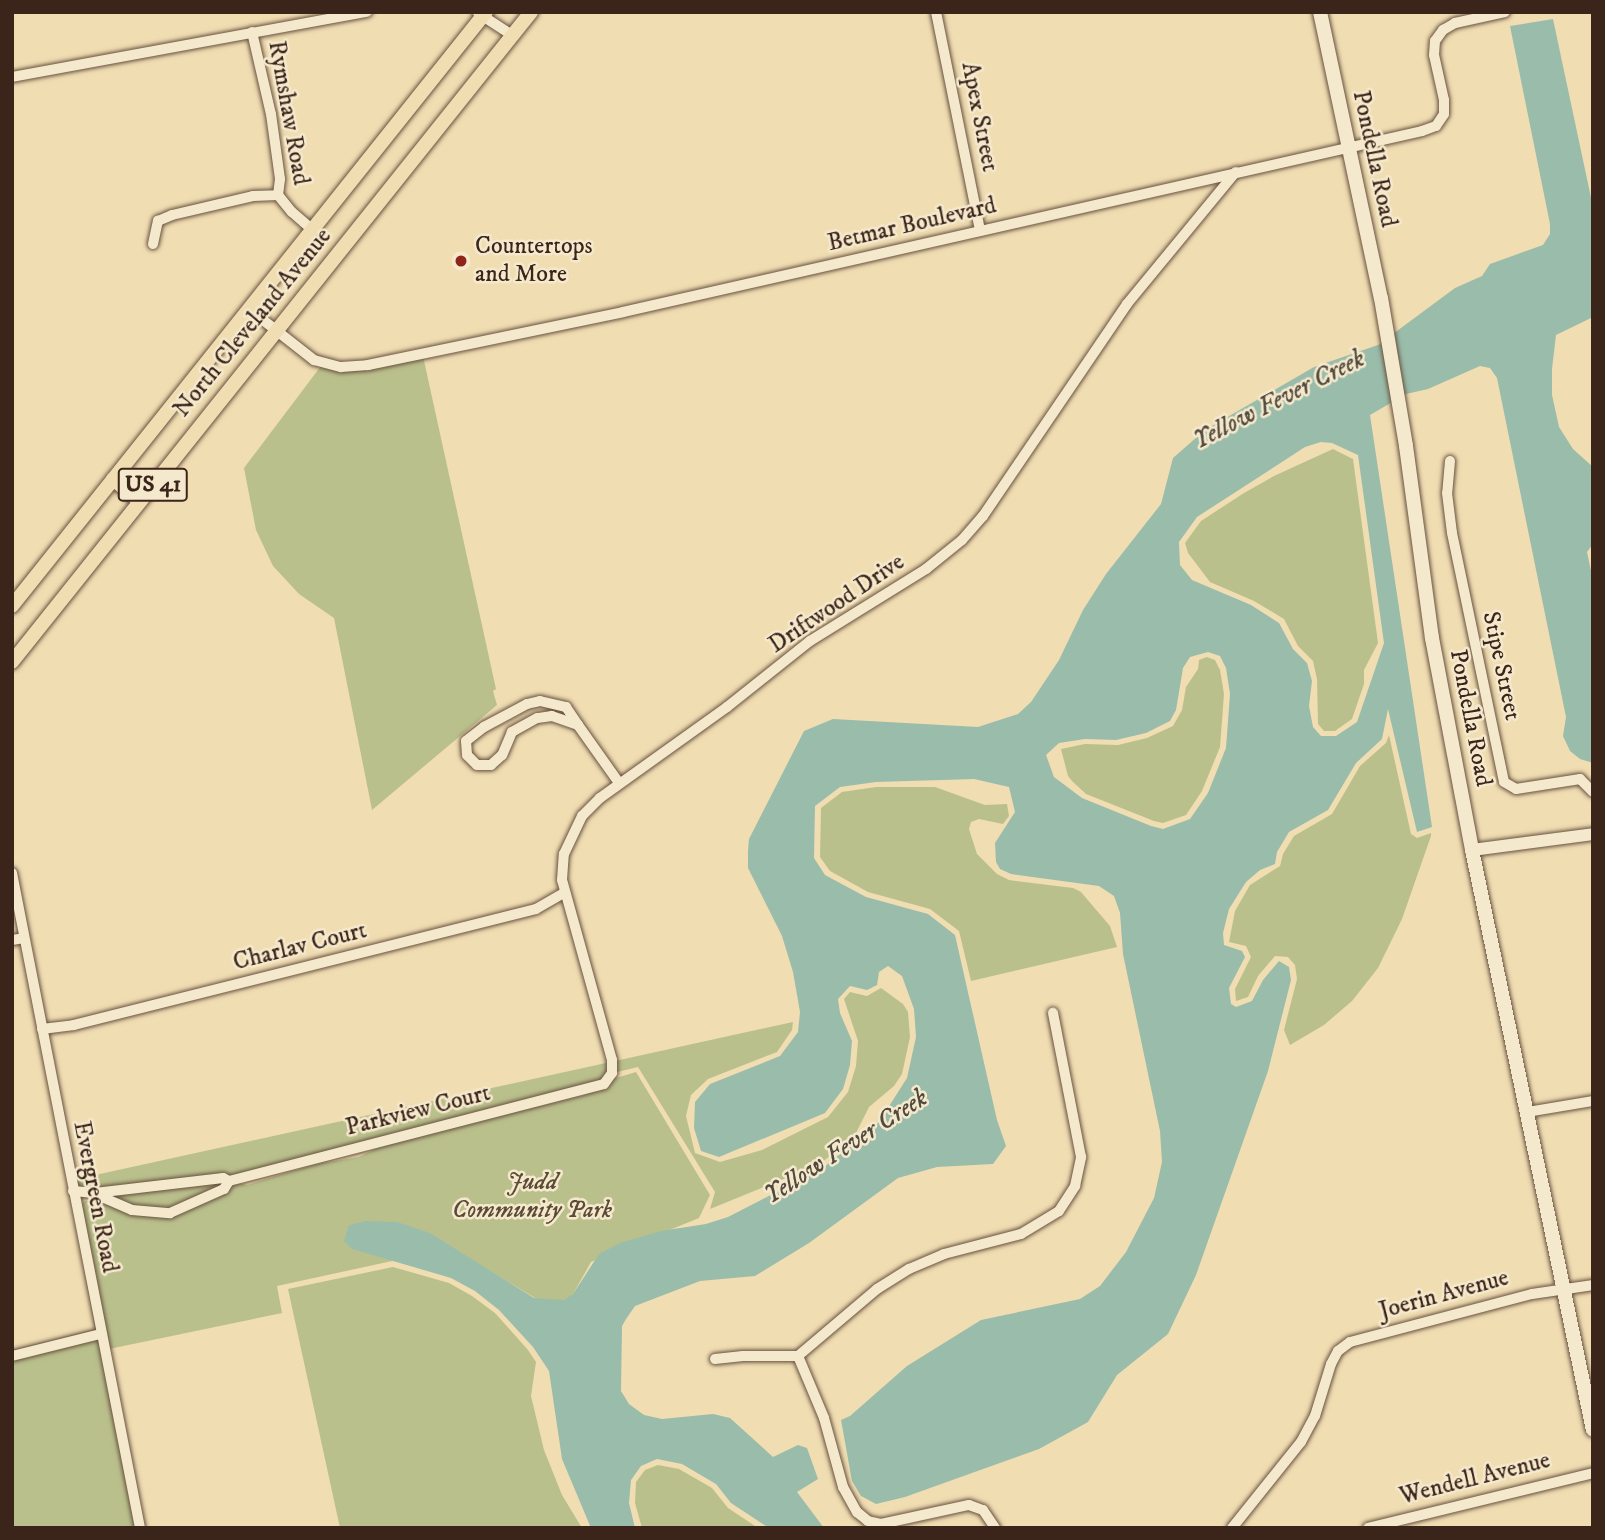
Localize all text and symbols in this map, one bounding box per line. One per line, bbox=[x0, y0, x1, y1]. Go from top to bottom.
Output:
street label: Rymshaw Road bbox=[261, 39, 315, 187]
street label: Apex Street bbox=[954, 60, 1004, 174]
street label: Pondella Road bbox=[1345, 88, 1403, 230]
street label: Betmar Boulevard bbox=[825, 192, 999, 258]
street label: North Cleveland Avenue bbox=[168, 223, 338, 423]
place label: Countertops and More bbox=[475, 233, 593, 289]
marker: Countertops and More bbox=[453, 253, 469, 269]
water label: Yellow Fever Creek bbox=[1188, 343, 1370, 457]
road number: US 41 bbox=[116, 466, 190, 505]
street label: Driftwood Drive bbox=[764, 548, 910, 660]
street label: Stipe Street bbox=[1475, 609, 1527, 723]
street label: Pondella Road bbox=[1443, 647, 1497, 789]
street label: Charlav Court bbox=[230, 917, 370, 977]
street label: Parkview Court bbox=[343, 1079, 493, 1143]
water label: Yellow Fever Creek bbox=[758, 1082, 934, 1212]
street label: Evergreen Road bbox=[66, 1119, 124, 1275]
park label: Judd Community Park bbox=[452, 1169, 612, 1225]
street label: Joerin Avenue bbox=[1376, 1264, 1512, 1326]
street label: Wendell Avenue bbox=[1397, 1446, 1553, 1512]

